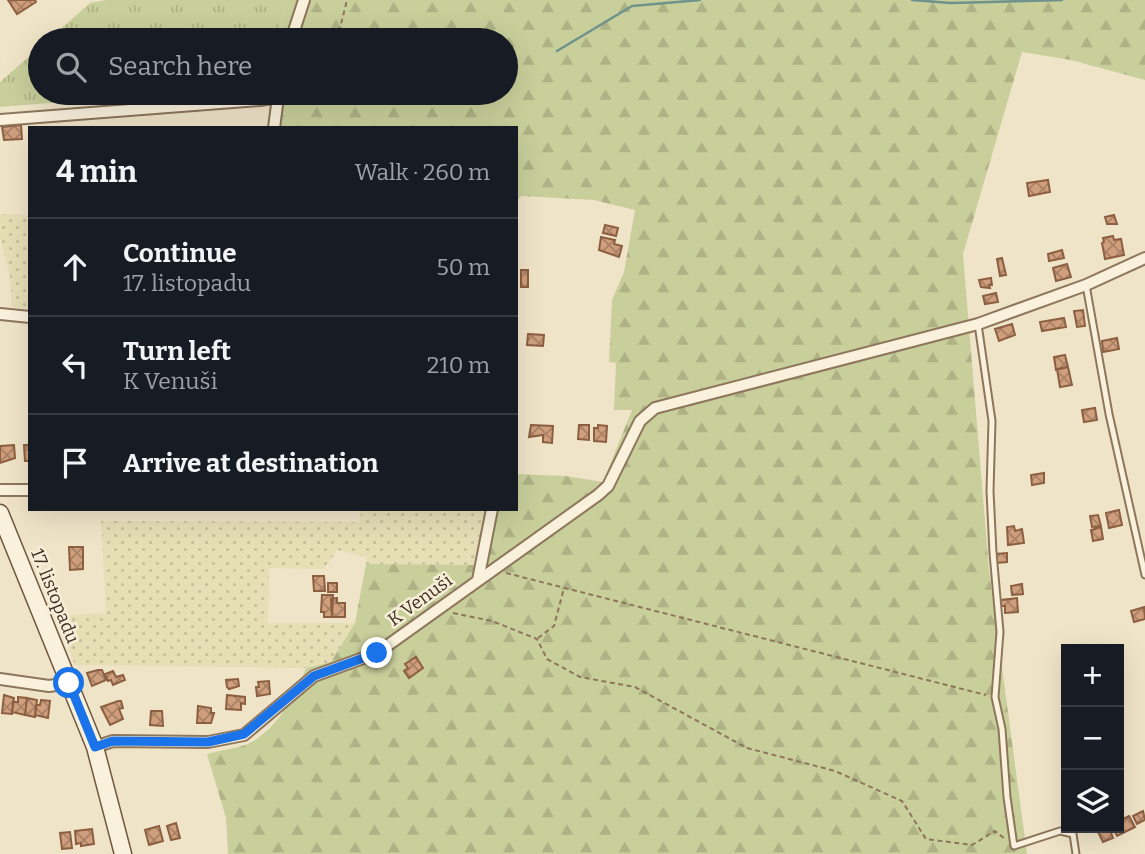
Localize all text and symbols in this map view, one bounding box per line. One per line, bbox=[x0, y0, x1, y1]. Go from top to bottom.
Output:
search box bbox=[28, 28, 518, 105]
icon: search bbox=[52, 48, 90, 86]
text: Search here bbox=[108, 51, 252, 82]
text: 4 min bbox=[56, 154, 137, 190]
text: Walk · 260 m bbox=[355, 158, 490, 186]
text: Continue bbox=[123, 238, 237, 269]
icon: ahead bbox=[56, 248, 94, 286]
text: 50 m bbox=[436, 253, 490, 281]
text: 17. listopadu bbox=[123, 269, 251, 297]
text: Turn left bbox=[123, 336, 231, 367]
icon: left bbox=[56, 346, 94, 384]
text: 210 m bbox=[427, 351, 490, 379]
text: K Venuši bbox=[123, 367, 218, 395]
icon: arrive bbox=[56, 444, 94, 482]
text: Arrive at destination bbox=[123, 448, 378, 479]
street label: 17. listopadu bbox=[26, 545, 84, 647]
street label: K Venuši bbox=[384, 569, 456, 631]
route end bbox=[361, 637, 392, 668]
map controls bbox=[1061, 644, 1124, 833]
button: + bbox=[1061, 644, 1124, 707]
route start bbox=[53, 667, 84, 698]
button: − bbox=[1061, 707, 1124, 770]
button: layers bbox=[1061, 770, 1124, 833]

